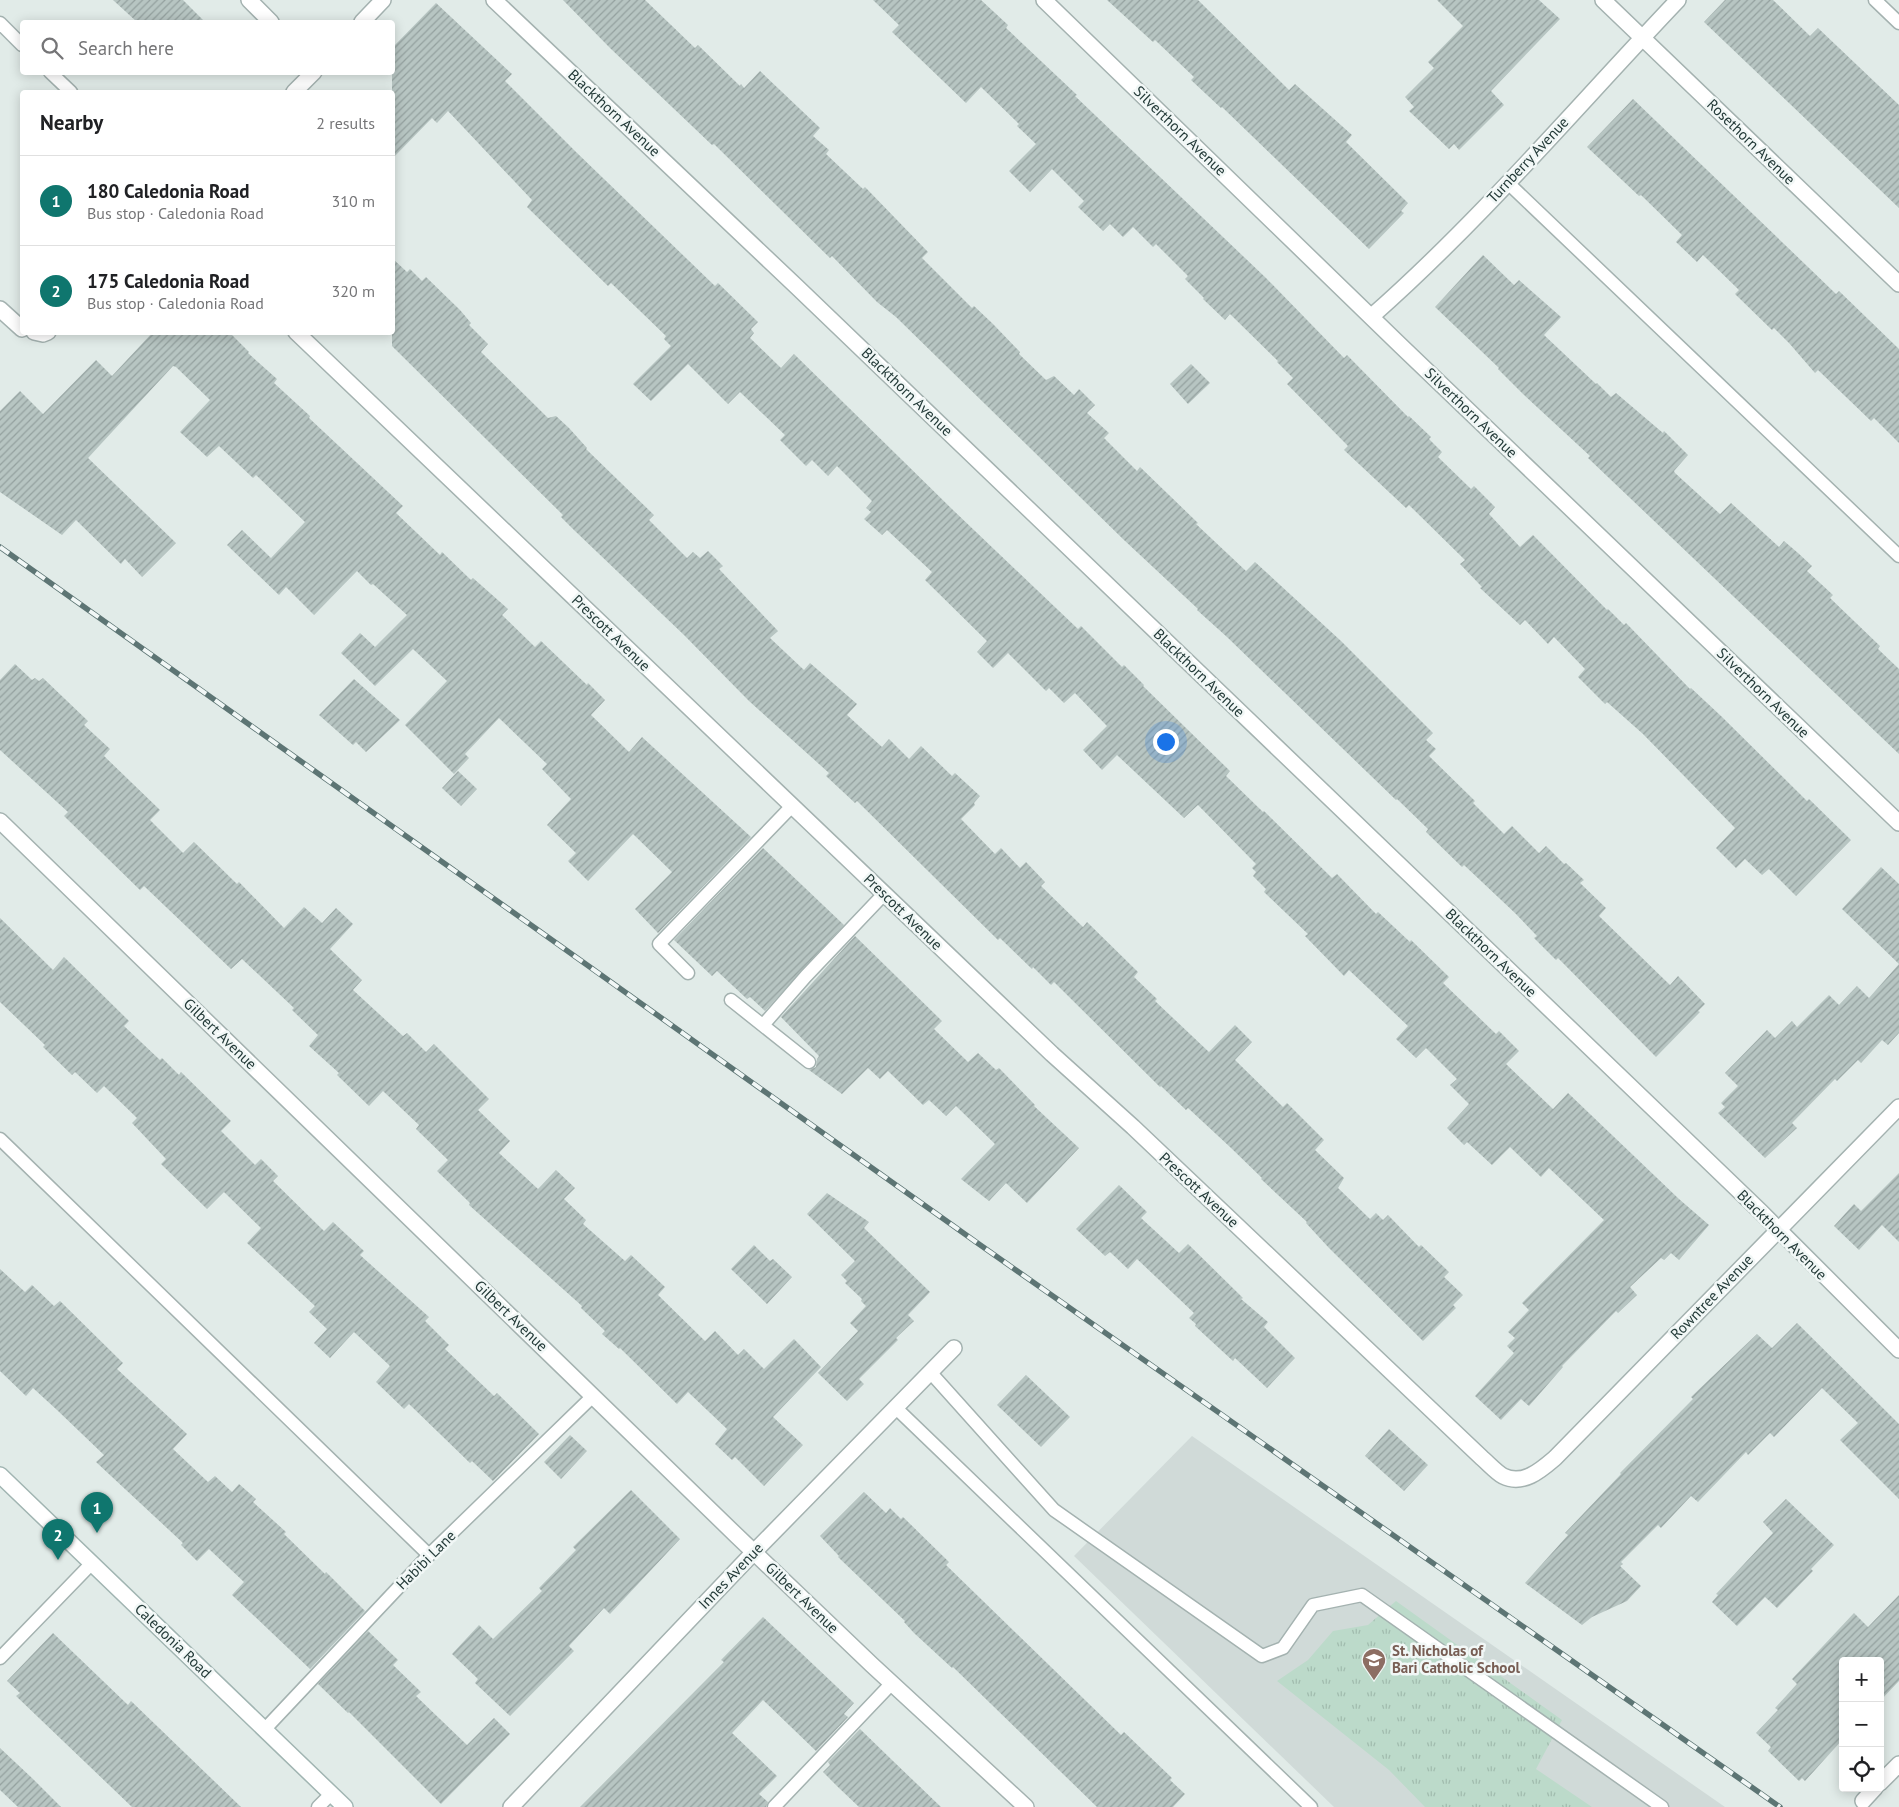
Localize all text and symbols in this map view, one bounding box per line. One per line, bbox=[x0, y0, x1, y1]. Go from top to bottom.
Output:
search box bbox=[20, 20, 395, 75]
icon: search bbox=[38, 34, 66, 62]
text: Search here bbox=[78, 36, 174, 60]
street label: Blackthorn Avenue bbox=[564, 65, 665, 160]
street label: Silverthorn Avenue bbox=[1130, 82, 1231, 180]
street label: Rosethorn Avenue bbox=[1703, 95, 1799, 188]
text: Nearby bbox=[40, 109, 103, 136]
text: 2 results bbox=[316, 113, 375, 133]
street label: Turnberry Avenue bbox=[1483, 113, 1572, 207]
text: 180 Caledonia Road bbox=[87, 179, 250, 203]
text: 1 bbox=[51, 191, 61, 211]
text: 310 m bbox=[332, 191, 375, 211]
text: Bus stop · Caledonia Road bbox=[87, 203, 264, 223]
text: 175 Caledonia Road bbox=[87, 269, 250, 293]
text: 2 bbox=[51, 281, 61, 301]
text: 320 m bbox=[332, 281, 375, 301]
text: Bus stop · Caledonia Road bbox=[87, 293, 264, 313]
street label: Blackthorn Avenue bbox=[858, 343, 957, 440]
street label: Silverthorn Avenue bbox=[1421, 364, 1522, 462]
street label: Prescott Avenue bbox=[568, 590, 655, 675]
street label: Blackthorn Avenue bbox=[1150, 624, 1249, 721]
street label: Silverthorn Avenue bbox=[1713, 644, 1814, 742]
your location bbox=[1153, 729, 1179, 755]
street label: Prescott Avenue bbox=[860, 869, 947, 954]
street label: Blackthorn Avenue bbox=[1442, 904, 1541, 1001]
street label: Gilbert Avenue bbox=[180, 994, 261, 1073]
street label: Prescott Avenue bbox=[1156, 1148, 1243, 1231]
street label: Blackthorn Avenue bbox=[1733, 1186, 1831, 1284]
street label: Rowntree Avenue bbox=[1666, 1250, 1757, 1343]
street label: Gilbert Avenue bbox=[471, 1276, 552, 1355]
pin: 1 bbox=[81, 1492, 113, 1533]
pin: 2 bbox=[42, 1519, 74, 1560]
street label: Habibi Lane bbox=[392, 1526, 459, 1593]
street label: Innes Avenue bbox=[694, 1538, 767, 1613]
street label: Gilbert Avenue bbox=[762, 1558, 843, 1637]
street label: Caledonia Road bbox=[131, 1599, 216, 1682]
place label: St. Nicholas of Bari Catholic School bbox=[1392, 1641, 1520, 1677]
school or university icon: St. Nicholas of Bari Catholic School bbox=[1361, 1647, 1387, 1681]
map controls bbox=[1839, 1657, 1884, 1792]
button: + bbox=[1839, 1657, 1884, 1702]
button: − bbox=[1839, 1702, 1884, 1747]
button: locate bbox=[1839, 1747, 1884, 1792]

